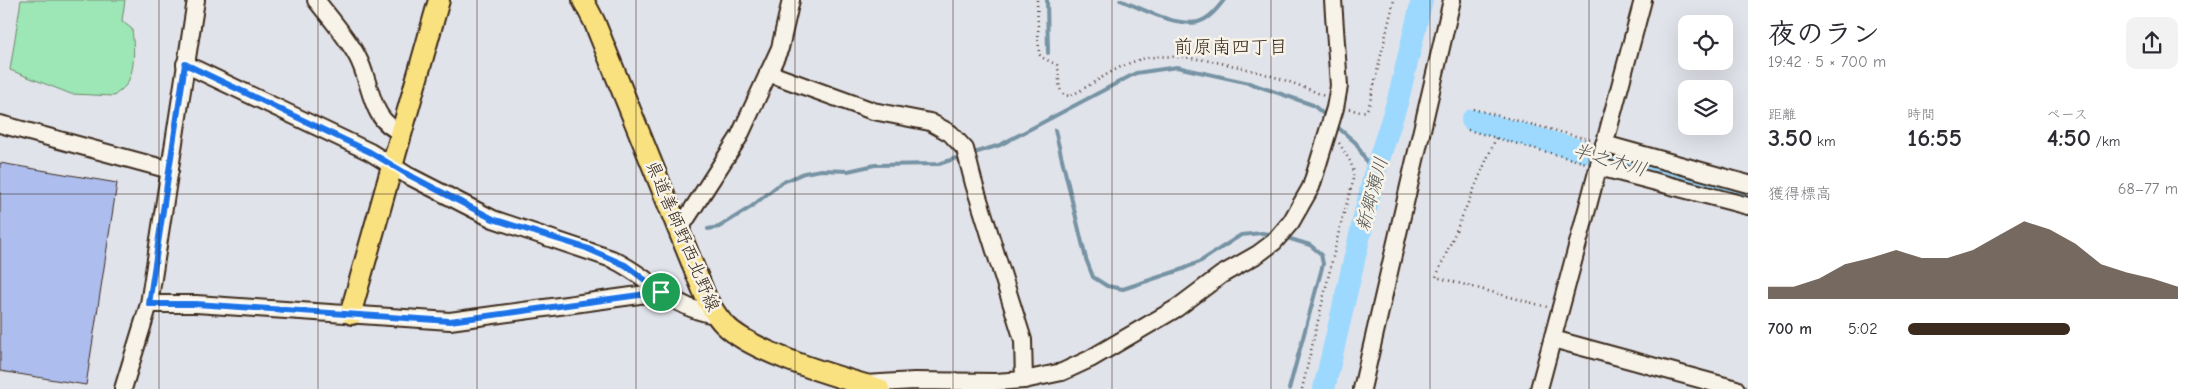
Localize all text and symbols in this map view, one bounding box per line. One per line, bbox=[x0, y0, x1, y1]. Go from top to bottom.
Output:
map controls bbox=[1678, 15, 1733, 135]
button: locate bbox=[1678, 15, 1733, 70]
button: share bbox=[2126, 17, 2178, 69]
text: 夜のラン bbox=[1768, 18, 1880, 50]
district label: 前原南四丁目 bbox=[1174, 36, 1288, 58]
text: 19:42 · 5 × 700 m bbox=[1768, 53, 1886, 71]
button: layers bbox=[1678, 80, 1733, 135]
text: 距離 bbox=[1768, 106, 1796, 123]
text: 時間 bbox=[1907, 106, 1935, 123]
text: ペース bbox=[2047, 106, 2088, 123]
text: 3.50 bbox=[1768, 123, 1812, 152]
text: 16:55 bbox=[1907, 123, 1962, 152]
text: 4:50 bbox=[2047, 123, 2091, 152]
text: km bbox=[1812, 133, 1835, 150]
text: /km bbox=[2091, 133, 2120, 150]
water label: 半之木川 bbox=[1570, 139, 1649, 181]
water label: 新郷瀬川 bbox=[1352, 155, 1392, 234]
street label: 県道善師野西北野線 bbox=[641, 158, 724, 315]
text: 68–77 m bbox=[2118, 180, 2178, 198]
text: 獲得標高 bbox=[1768, 185, 1832, 203]
pin bbox=[640, 271, 682, 313]
icon: arrive bbox=[647, 278, 675, 306]
text: 700 m bbox=[1768, 320, 1812, 338]
text: 5:02 bbox=[1848, 320, 1878, 338]

